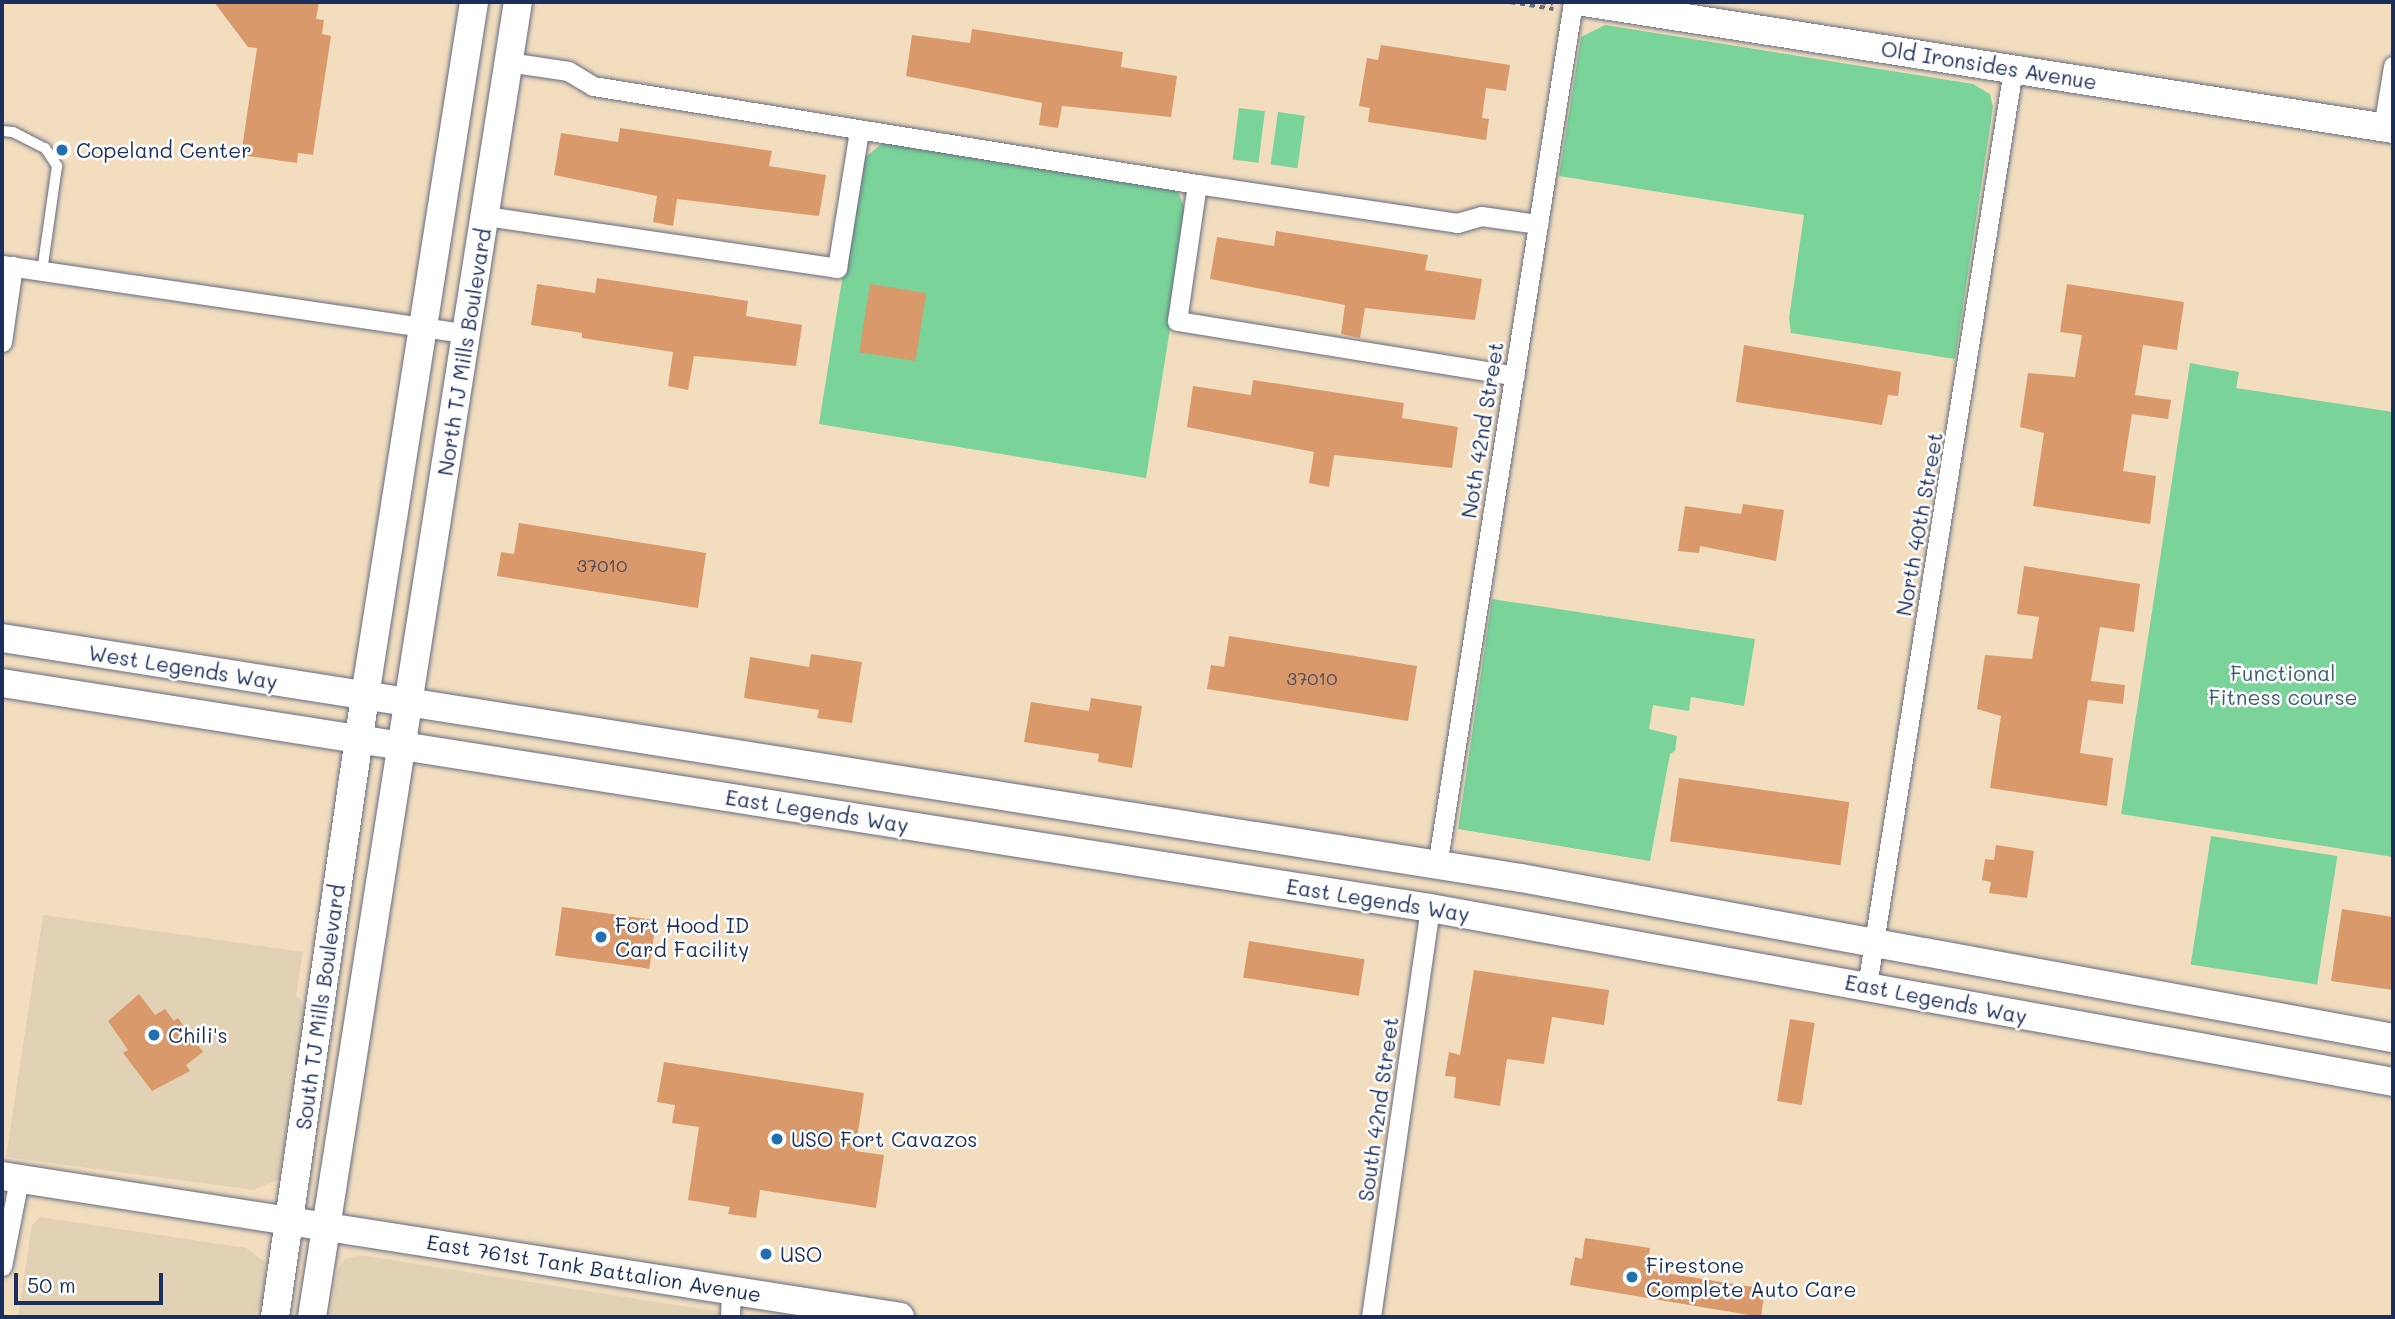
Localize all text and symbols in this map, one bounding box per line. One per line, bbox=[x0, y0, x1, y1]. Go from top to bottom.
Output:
street label: Old Ironsides Avenue bbox=[1879, 35, 2099, 95]
place label: Copeland Center bbox=[76, 137, 252, 163]
marker: Copeland Center bbox=[54, 142, 70, 158]
street label: North TJ Mills Boulevard bbox=[432, 226, 496, 478]
street label: Noth 42nd Street bbox=[1456, 340, 1508, 520]
street label: North 40th Street bbox=[1890, 430, 1948, 618]
house number: 37010 bbox=[577, 554, 627, 576]
street label: West Legends Way bbox=[87, 640, 279, 694]
park label: Functional Fitness course bbox=[2208, 660, 2358, 710]
house number: 37010 bbox=[1287, 667, 1337, 689]
street label: East Legends Way bbox=[724, 784, 910, 838]
street label: East Legends Way bbox=[1285, 873, 1471, 927]
street label: South TJ Mills Boulevard bbox=[290, 883, 350, 1131]
place label: Fort Hood ID Card Facility bbox=[615, 912, 749, 962]
marker: Fort Hood ID Card Facility bbox=[593, 929, 609, 945]
street label: East Legends Way bbox=[1843, 969, 2029, 1029]
street label: South 42nd Street bbox=[1353, 1015, 1403, 1203]
place label: Chili's bbox=[168, 1022, 228, 1048]
marker: Chili's bbox=[146, 1027, 162, 1043]
place label: USO Fort Cavazos bbox=[791, 1126, 977, 1152]
marker: USO Fort Cavazos bbox=[769, 1131, 785, 1147]
street label: East 761st Tank Battalion Avenue bbox=[425, 1229, 763, 1307]
place label: USO bbox=[780, 1241, 822, 1267]
marker: USO bbox=[758, 1246, 774, 1262]
place label: Firestone Complete Auto Care bbox=[1646, 1252, 1856, 1302]
scale bar bbox=[18, 1260, 166, 1304]
marker: Firestone Complete Auto Care bbox=[1624, 1269, 1640, 1285]
text: 50 m bbox=[27, 1271, 76, 1298]

